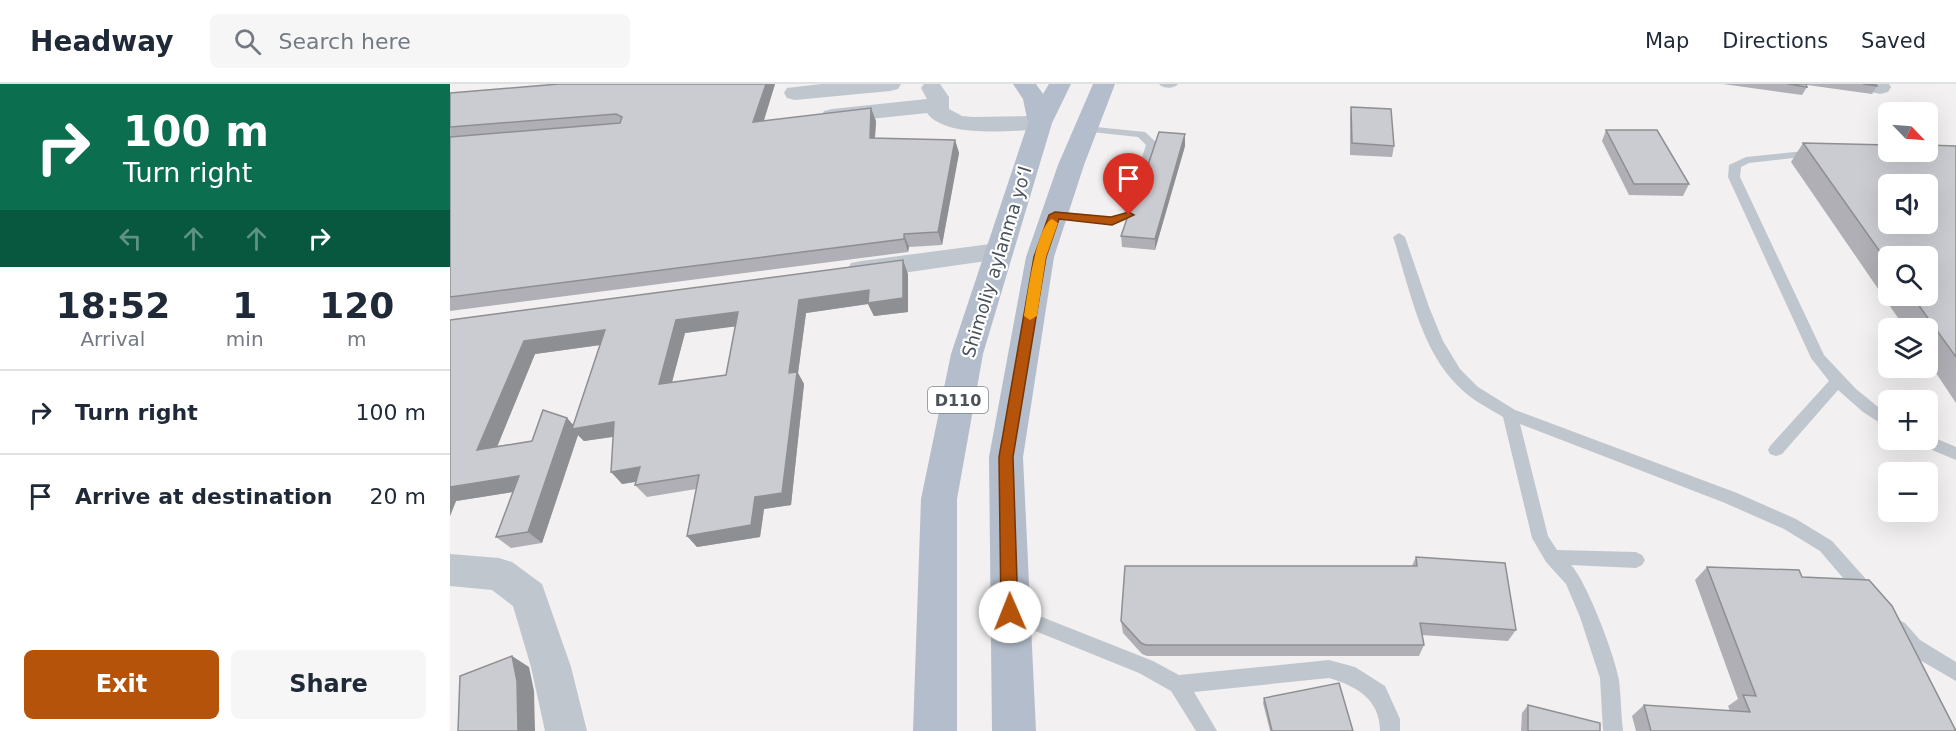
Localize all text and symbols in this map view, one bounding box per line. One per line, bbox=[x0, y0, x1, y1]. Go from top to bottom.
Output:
search box bbox=[210, 14, 630, 68]
text: Headway bbox=[30, 25, 174, 58]
icon: search bbox=[231, 25, 264, 58]
text: Search here bbox=[279, 29, 411, 54]
text: Map bbox=[1645, 29, 1689, 53]
text: Directions bbox=[1722, 29, 1828, 53]
text: Saved bbox=[1861, 29, 1926, 53]
north arrow bbox=[1878, 102, 1938, 162]
map controls bbox=[1878, 102, 1938, 522]
text: 100 m bbox=[123, 107, 269, 156]
icon: right bbox=[24, 108, 102, 186]
pin bbox=[1103, 153, 1154, 215]
text: Turn right bbox=[123, 157, 252, 188]
icon: arrive bbox=[1112, 162, 1145, 195]
street label: Shimoliy aylanma yoʻl bbox=[957, 164, 1036, 360]
button: sound bbox=[1878, 174, 1938, 234]
icon: left bbox=[114, 222, 147, 255]
icon: ahead bbox=[177, 222, 210, 255]
icon: ahead bbox=[240, 222, 273, 255]
icon: right bbox=[303, 222, 336, 255]
button: search bbox=[1878, 246, 1938, 306]
text: 18:52 bbox=[56, 285, 170, 326]
text: 1 bbox=[232, 285, 257, 326]
text: 120 bbox=[319, 285, 394, 326]
button: layers bbox=[1878, 318, 1938, 378]
text: Arrival bbox=[80, 327, 145, 351]
text: min bbox=[226, 327, 264, 351]
text: m bbox=[347, 327, 367, 351]
road number: D110 bbox=[928, 387, 988, 413]
button: + bbox=[1878, 390, 1938, 450]
icon: right bbox=[24, 396, 57, 429]
text: Turn right bbox=[75, 400, 198, 425]
text: 100 m bbox=[356, 400, 426, 425]
button: − bbox=[1878, 462, 1938, 522]
icon: arrive bbox=[24, 480, 57, 513]
text: Arrive at destination bbox=[75, 484, 332, 509]
text: 20 m bbox=[370, 484, 426, 509]
position arrow bbox=[978, 580, 1042, 644]
button: Exit bbox=[24, 650, 219, 719]
button: Share bbox=[231, 650, 426, 719]

